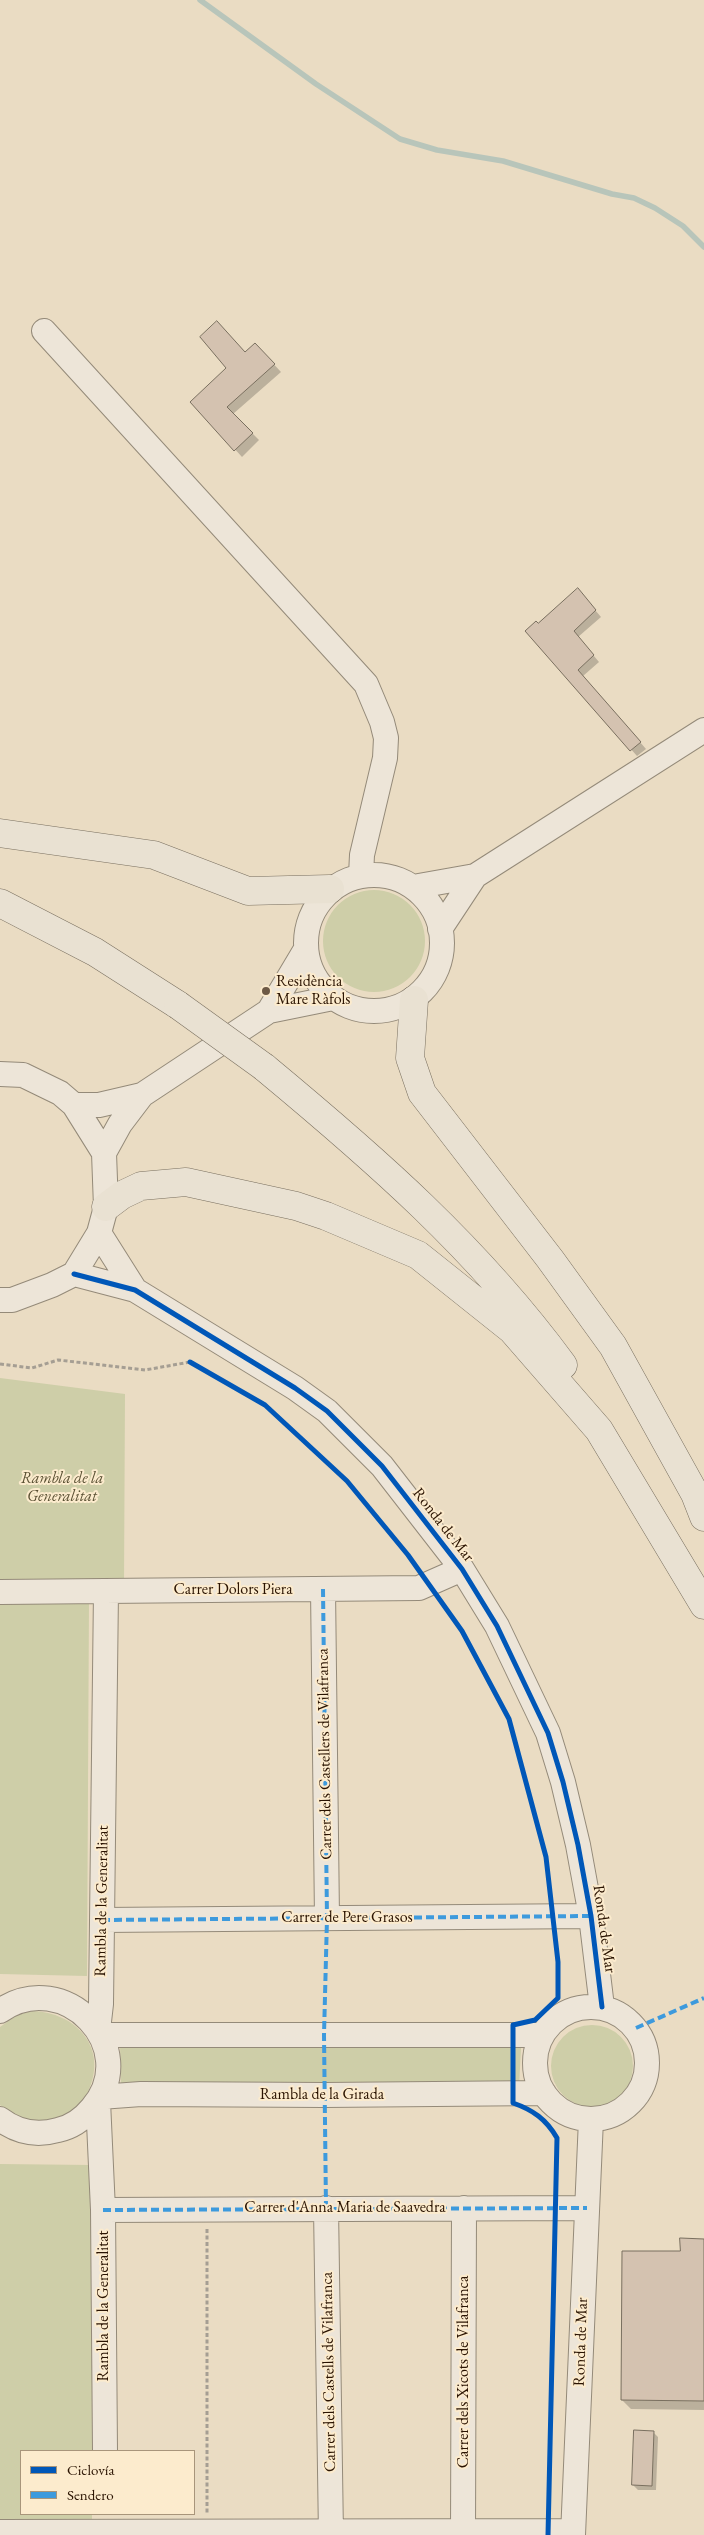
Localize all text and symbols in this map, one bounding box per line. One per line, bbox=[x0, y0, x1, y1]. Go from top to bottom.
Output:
place label: Residència Mare Ràfols bbox=[276, 972, 350, 1010]
marker: Residència Mare Ràfols bbox=[260, 985, 272, 997]
park label: Rambla de la Generalitat bbox=[21, 1469, 103, 1507]
street label: Ronda de Mar bbox=[408, 1484, 478, 1566]
street label: Carrer Dolors Piera bbox=[173, 1580, 293, 1600]
street label: Carrer dels Castellers de Vilafranca bbox=[314, 1648, 336, 1860]
street label: Rambla de la Generalitat bbox=[91, 1825, 113, 1977]
street label: Ronda de Mar bbox=[588, 1884, 620, 1974]
street label: Carrer de Pere Grasos bbox=[281, 1908, 413, 1928]
street label: Rambla de la Girada bbox=[260, 2085, 384, 2105]
street label: Carrer d'Anna Maria de Saavedra bbox=[244, 2198, 446, 2218]
street label: Rambla de la Generalitat bbox=[94, 2230, 114, 2382]
street label: Carrer dels Castells de Vilafranca bbox=[318, 2272, 340, 2472]
street label: Carrer dels Xicots de Vilafranca bbox=[454, 2276, 474, 2468]
street label: Ronda de Mar bbox=[570, 2297, 592, 2387]
legend bbox=[20, 2450, 195, 2515]
text: Ciclovía bbox=[67, 2460, 114, 2479]
text: Sendero bbox=[67, 2485, 114, 2504]

